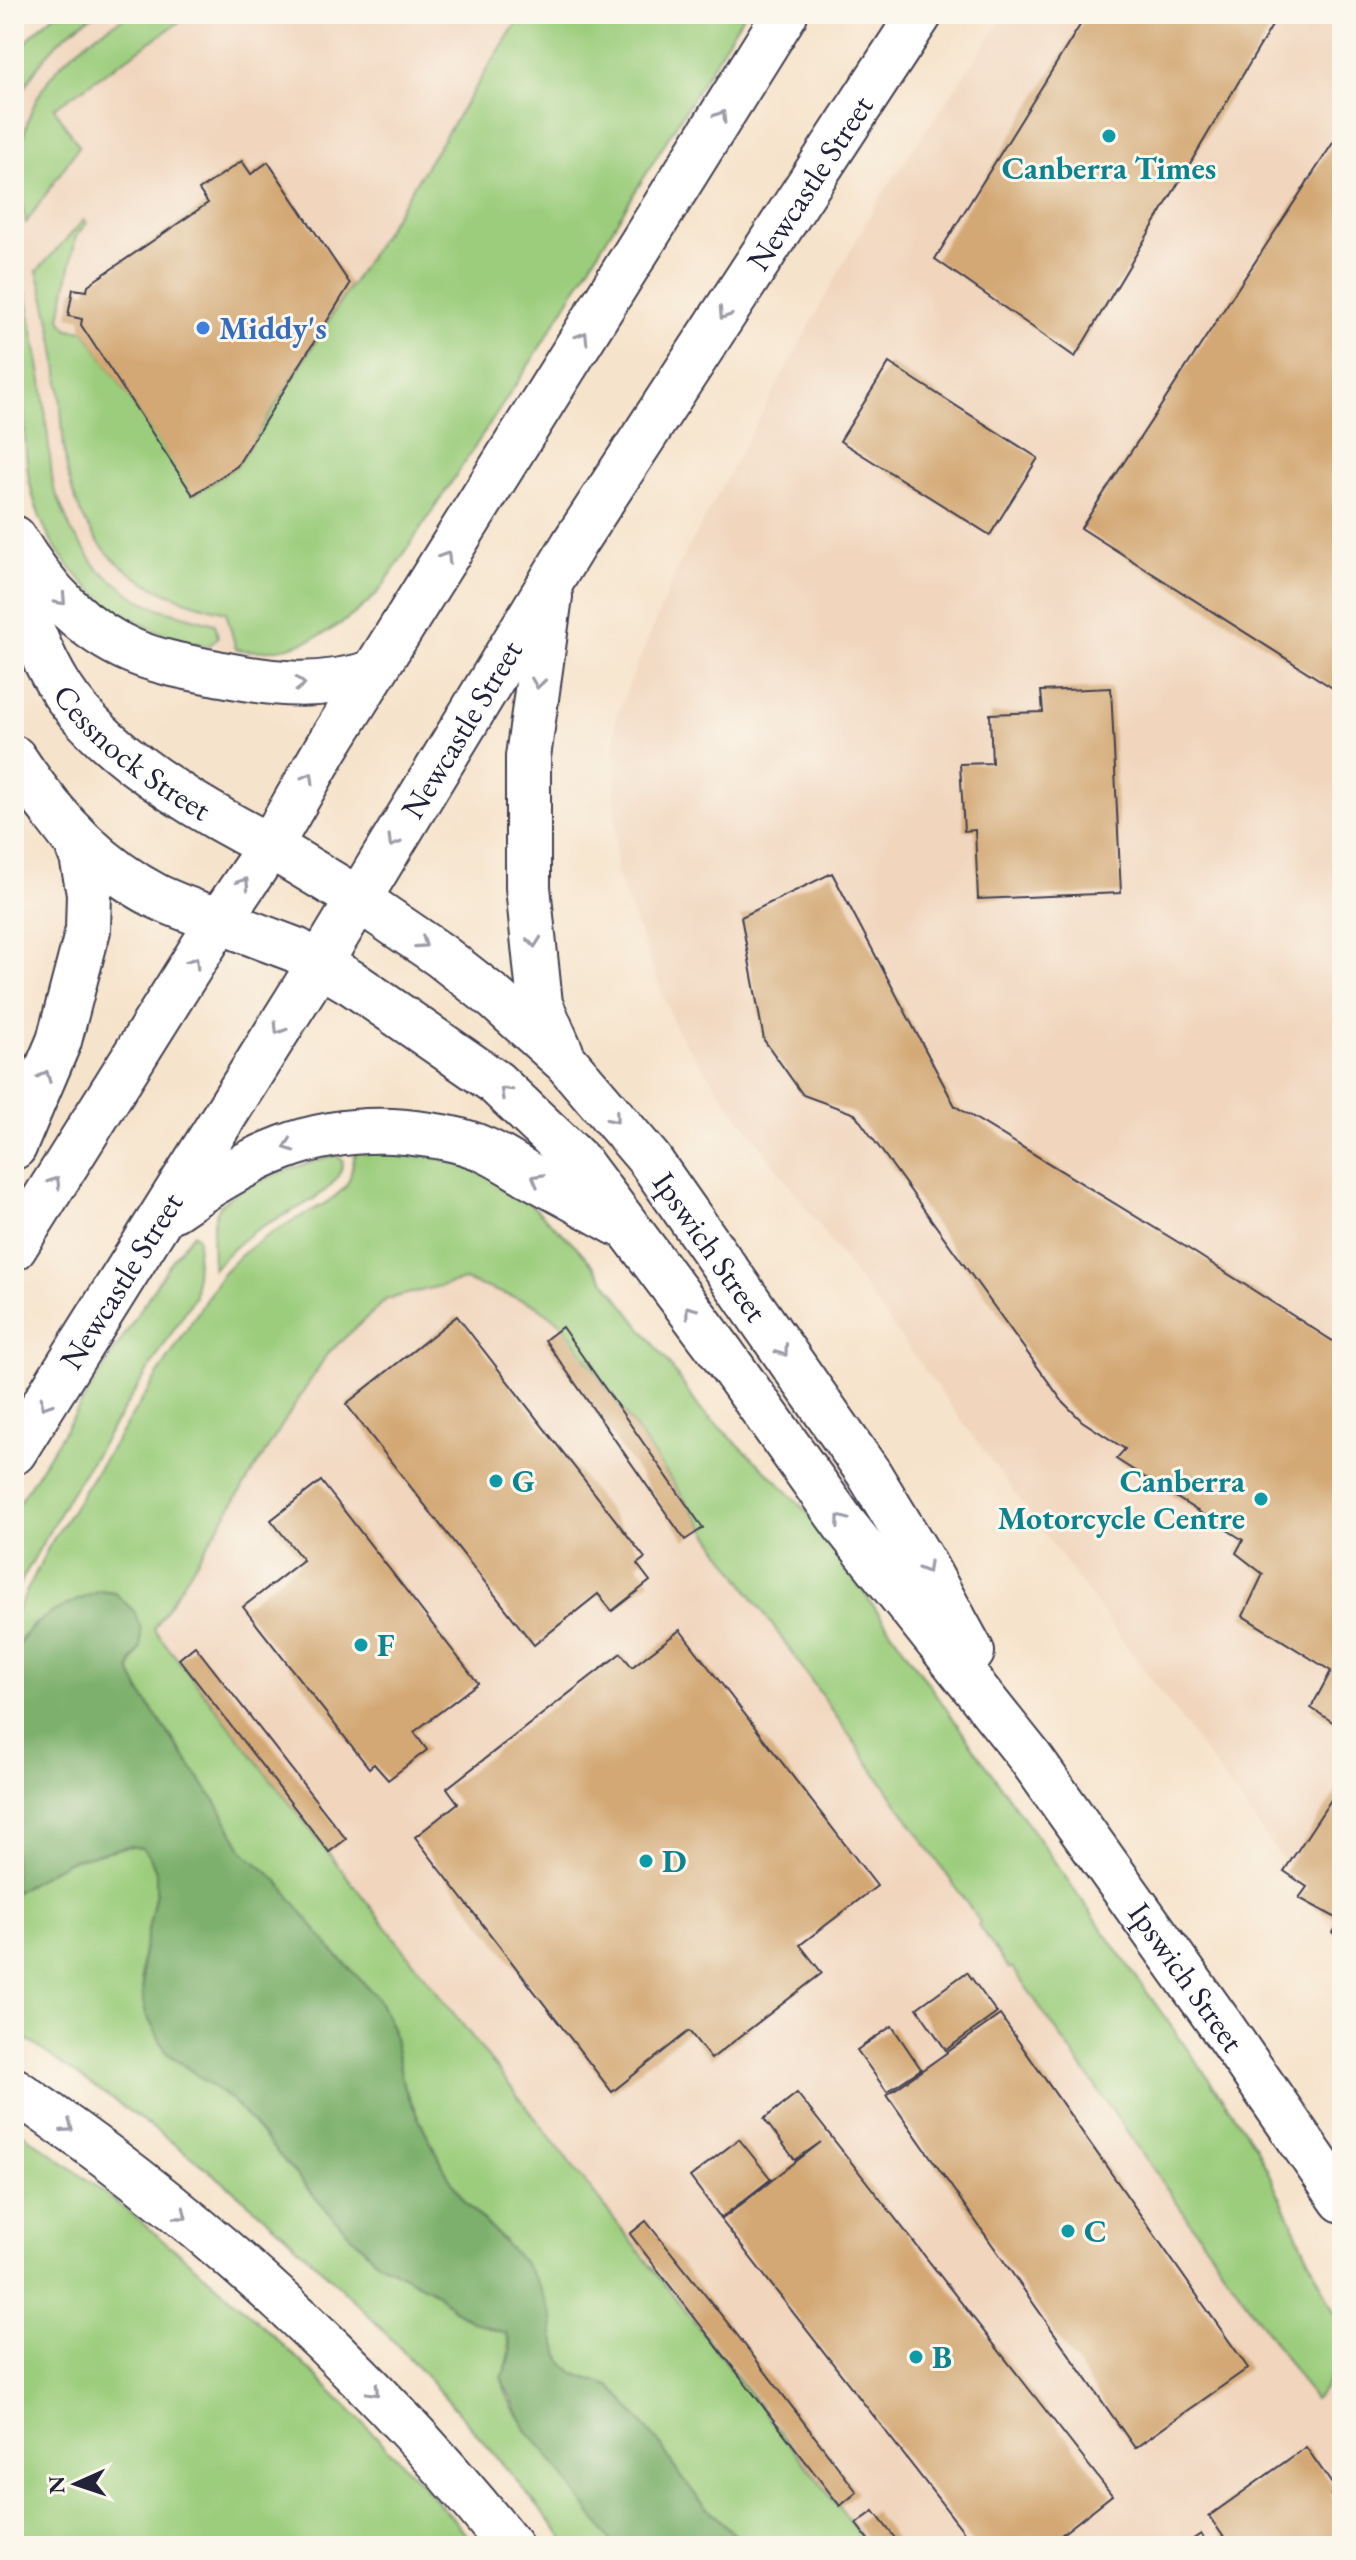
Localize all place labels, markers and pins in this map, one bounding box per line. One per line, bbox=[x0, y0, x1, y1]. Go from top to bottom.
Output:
marker: Canberra Times bbox=[1100, 127, 1118, 145]
place label: Canberra Times bbox=[1002, 147, 1216, 189]
place label: Middy's bbox=[219, 307, 327, 349]
marker: Middy's bbox=[194, 319, 212, 337]
place label: G bbox=[512, 1460, 535, 1502]
place label: Canberra Motorcycle Centre bbox=[997, 1460, 1246, 1539]
marker: G bbox=[487, 1472, 505, 1490]
marker: Canberra Motorcycle Centre bbox=[1252, 1490, 1270, 1508]
place label: F bbox=[377, 1624, 394, 1666]
marker: F bbox=[352, 1636, 370, 1654]
place label: D bbox=[662, 1840, 687, 1882]
marker: D bbox=[637, 1852, 655, 1870]
place label: C bbox=[1084, 2210, 1107, 2252]
marker: C bbox=[1059, 2222, 1077, 2240]
place label: B bbox=[932, 2336, 952, 2378]
marker: B bbox=[907, 2348, 925, 2366]

